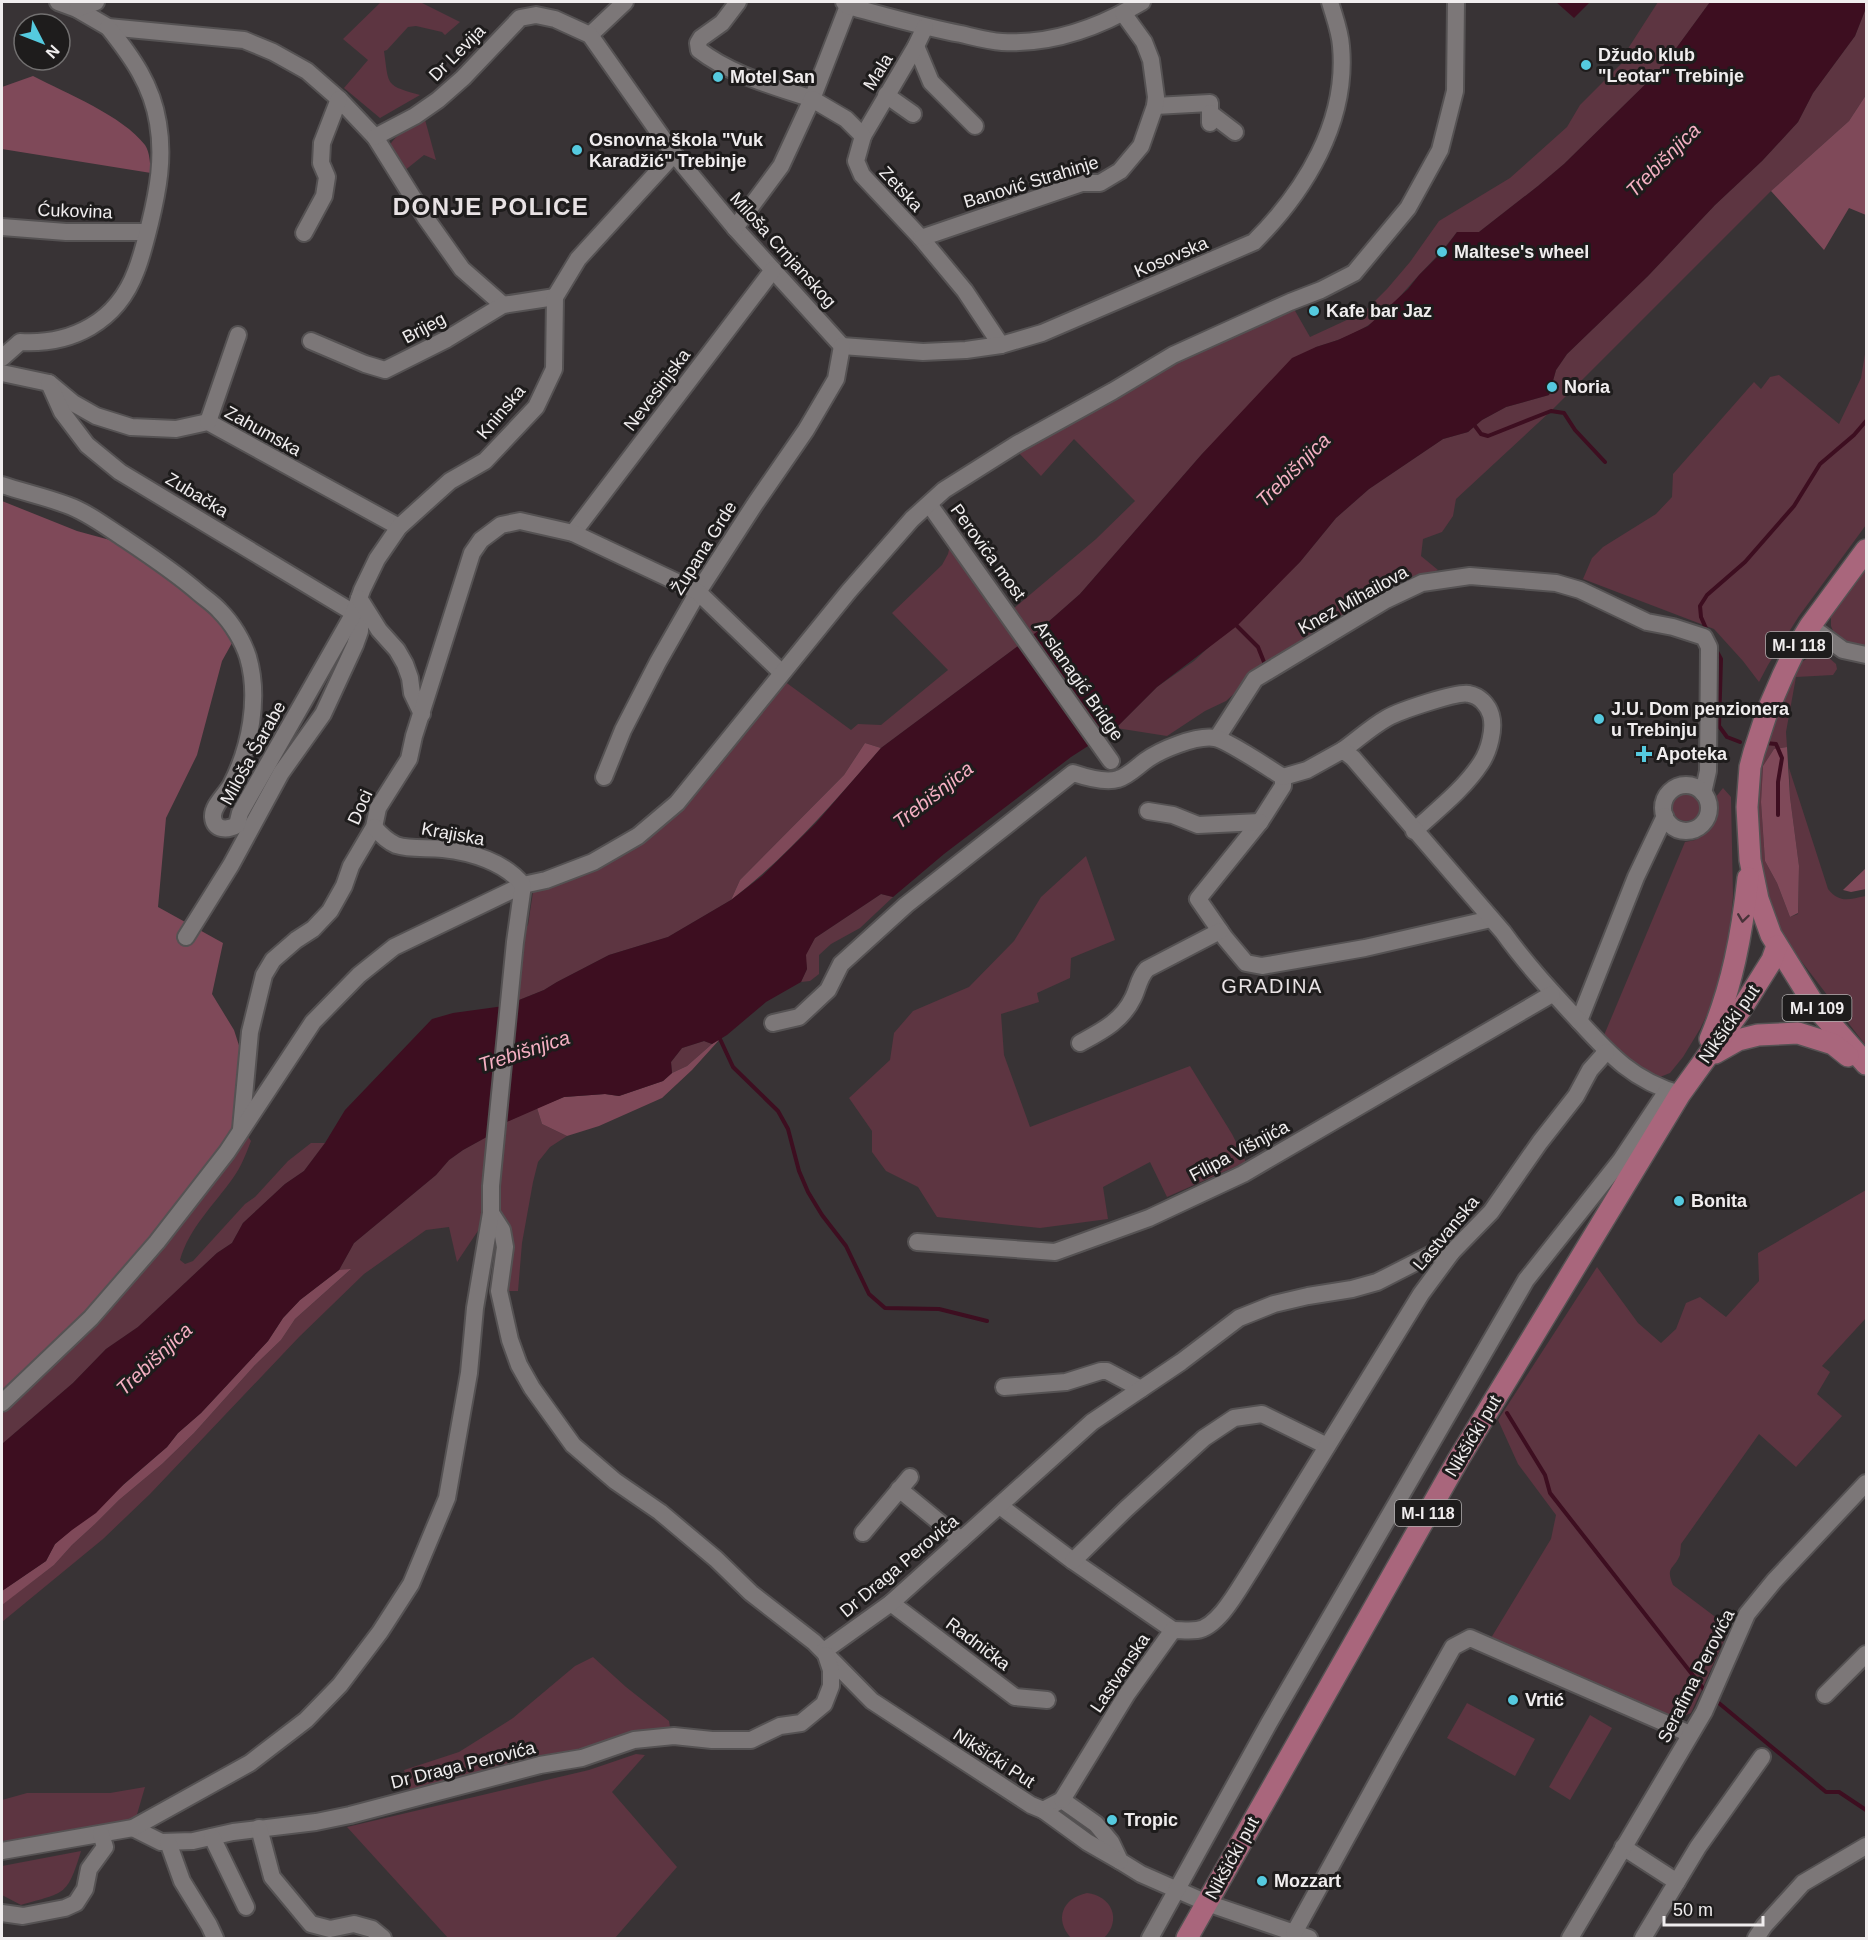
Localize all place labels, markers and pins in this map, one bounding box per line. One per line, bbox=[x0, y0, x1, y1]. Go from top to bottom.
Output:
place label: Džudo klub "Leotar" Trebinje bbox=[1598, 45, 1744, 86]
marker: Džudo klub "Leotar" Trebinje bbox=[1579, 58, 1593, 72]
place label: Motel San bbox=[730, 67, 815, 87]
marker: Motel San bbox=[711, 70, 725, 84]
place label: Osnovna škola "Vuk Karadžić" Trebinje bbox=[589, 130, 764, 171]
marker: Osnovna škola "Vuk Karadžić" Trebinje bbox=[570, 143, 584, 157]
place label: Maltese's wheel bbox=[1454, 242, 1589, 262]
marker: Maltese's wheel bbox=[1435, 245, 1449, 259]
place label: Kafe bar Jaz bbox=[1326, 301, 1432, 321]
marker: Kafe bar Jaz bbox=[1307, 304, 1321, 318]
place label: Noria bbox=[1564, 377, 1611, 397]
marker: Noria bbox=[1545, 380, 1559, 394]
place label: J.U. Dom penzionera u Trebinju bbox=[1611, 699, 1790, 740]
marker: J.U. Dom penzionera u Trebinju bbox=[1592, 712, 1606, 726]
place label: Apoteka bbox=[1656, 744, 1728, 764]
marker: Apoteka bbox=[1637, 747, 1651, 761]
place label: Bonita bbox=[1691, 1191, 1748, 1211]
marker: Bonita bbox=[1672, 1194, 1686, 1208]
place label: Vrtić bbox=[1525, 1690, 1564, 1710]
marker: Vrtić bbox=[1506, 1693, 1520, 1707]
place label: Tropic bbox=[1124, 1810, 1178, 1830]
marker: Tropic bbox=[1105, 1813, 1119, 1827]
place label: Mozzart bbox=[1274, 1871, 1341, 1891]
marker: Mozzart bbox=[1255, 1874, 1269, 1888]

